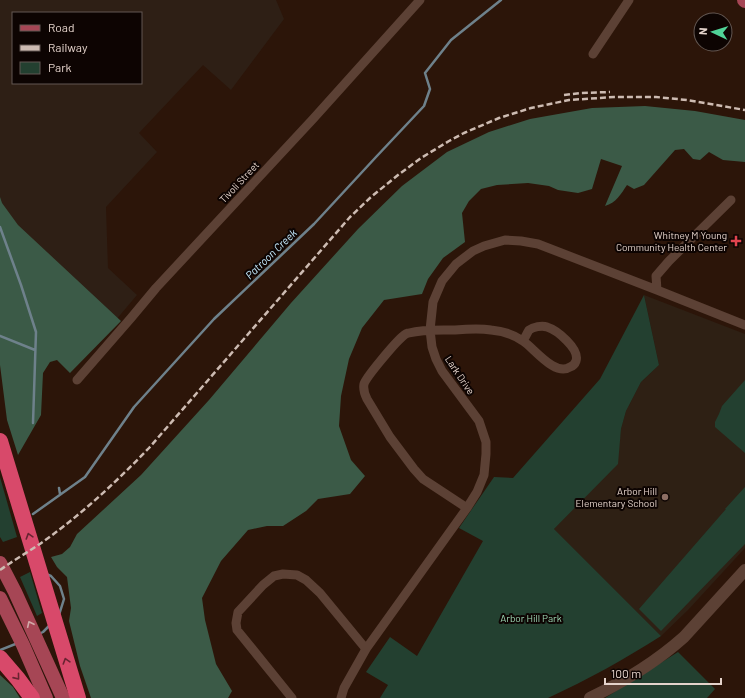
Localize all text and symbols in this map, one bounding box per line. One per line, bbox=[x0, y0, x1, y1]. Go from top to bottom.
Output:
legend bbox=[12, 12, 142, 84]
north arrow bbox=[693, 12, 733, 52]
text: Road bbox=[48, 20, 75, 34]
text: N bbox=[696, 27, 709, 35]
text: Railway bbox=[48, 40, 88, 54]
text: Park bbox=[48, 60, 72, 74]
street label: Tivoli Street bbox=[217, 159, 261, 205]
water label: Patroon Creek bbox=[242, 225, 299, 281]
place label: Whitney M Young Community Health Center bbox=[616, 229, 727, 253]
marker: Whitney M Young Community Health Center bbox=[730, 235, 742, 247]
street label: Lark Drive bbox=[443, 354, 477, 396]
place label: Arbor Hill Elementary School bbox=[576, 485, 657, 509]
marker: Arbor Hill Elementary School bbox=[660, 492, 670, 502]
one-way arrow bbox=[25, 533, 34, 540]
park label: Arbor Hill Park bbox=[500, 612, 562, 624]
one-way arrow bbox=[27, 621, 35, 629]
one-way arrow bbox=[62, 658, 71, 665]
scale bar bbox=[605, 660, 721, 686]
text: 100 m bbox=[611, 666, 641, 680]
one-way arrow bbox=[12, 673, 19, 680]

